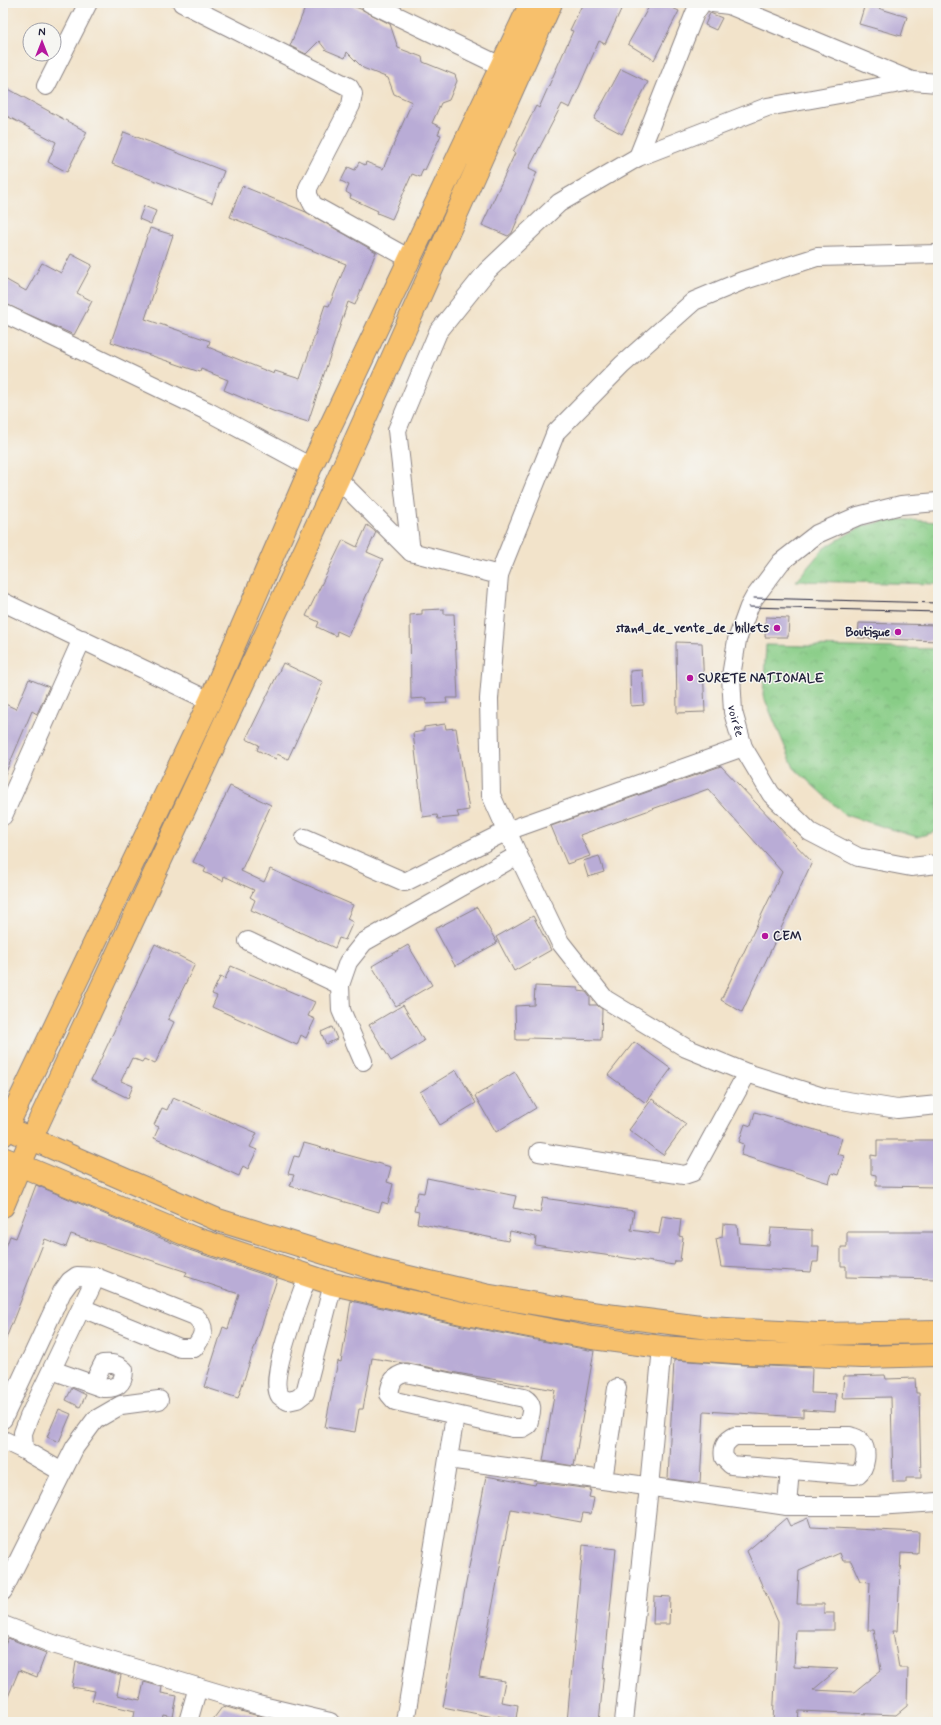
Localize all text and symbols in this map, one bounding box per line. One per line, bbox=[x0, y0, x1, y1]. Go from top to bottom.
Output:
north arrow bbox=[22, 22, 62, 62]
text: N bbox=[38, 26, 46, 40]
place label: stand_de_vente_de_billets bbox=[616, 620, 769, 637]
marker: stand_de_vente_de_billets bbox=[772, 623, 782, 633]
place label: Boutique bbox=[845, 624, 890, 641]
marker: Boutique bbox=[893, 627, 903, 637]
place label: SURETE NATIONALE bbox=[698, 670, 825, 687]
marker: SURETE NATIONALE bbox=[685, 673, 695, 683]
street label: voirée bbox=[724, 704, 748, 739]
place label: CEM bbox=[773, 928, 802, 945]
marker: CEM bbox=[760, 931, 770, 941]

